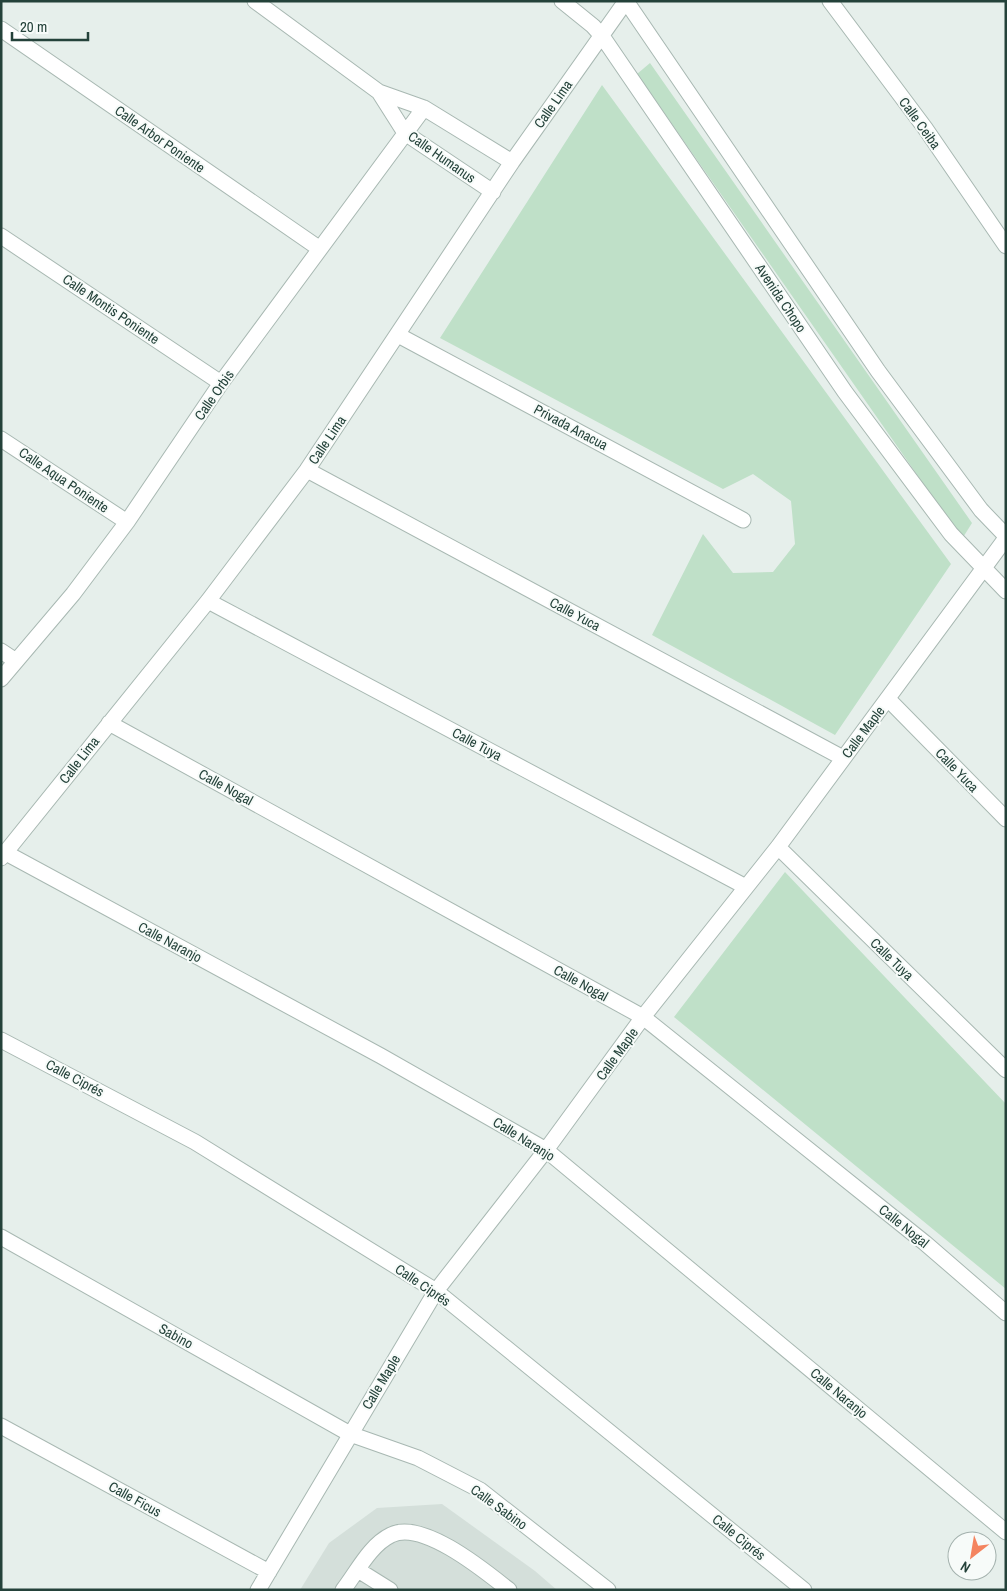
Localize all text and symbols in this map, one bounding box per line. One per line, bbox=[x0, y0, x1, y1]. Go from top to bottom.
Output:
scale bar bbox=[12, 10, 89, 42]
text: 20 m bbox=[20, 16, 47, 37]
street label: Calle Lima bbox=[530, 76, 576, 132]
street label: Calle Ceiba bbox=[895, 93, 945, 153]
street label: Calle Arbor Poniente bbox=[111, 101, 209, 177]
street label: Calle Humanus bbox=[405, 127, 480, 187]
street label: Avenida Chopo bbox=[751, 259, 811, 336]
street label: Calle Montis Poniente bbox=[59, 270, 163, 348]
street label: Calle Orbis bbox=[190, 366, 238, 424]
street label: Privada Anacua bbox=[531, 400, 612, 454]
street label: Calle Lima bbox=[304, 412, 350, 468]
street label: Calle Aqua Poniente bbox=[16, 443, 112, 517]
street label: Calle Yuca bbox=[547, 593, 604, 635]
street label: Calle Maple bbox=[838, 702, 888, 762]
street label: Calle Tuya bbox=[449, 723, 505, 765]
street label: Calle Lima bbox=[55, 732, 103, 787]
street label: Calle Yuca bbox=[932, 744, 983, 796]
street label: Calle Nogal bbox=[196, 765, 256, 809]
street label: Calle Naranjo bbox=[135, 918, 205, 966]
street label: Calle Tuya bbox=[866, 934, 918, 985]
street label: Calle Nogal bbox=[551, 961, 611, 1005]
street label: Calle Maple bbox=[592, 1024, 642, 1084]
street label: Calle Ciprés bbox=[43, 1055, 107, 1101]
street label: Calle Naranjo bbox=[490, 1113, 558, 1165]
street label: Calle Nogal bbox=[875, 1200, 933, 1252]
street label: Calle Ciprés bbox=[392, 1260, 454, 1310]
street label: Sabino bbox=[156, 1319, 196, 1353]
street label: Calle Maple bbox=[358, 1351, 404, 1413]
street label: Calle Naranjo bbox=[807, 1364, 871, 1422]
street label: Calle Ficus bbox=[106, 1477, 165, 1521]
street label: Calle Sabino bbox=[467, 1480, 531, 1534]
street label: Calle Ciprés bbox=[709, 1510, 769, 1564]
north arrow bbox=[947, 1531, 997, 1581]
text: N bbox=[957, 1557, 973, 1577]

